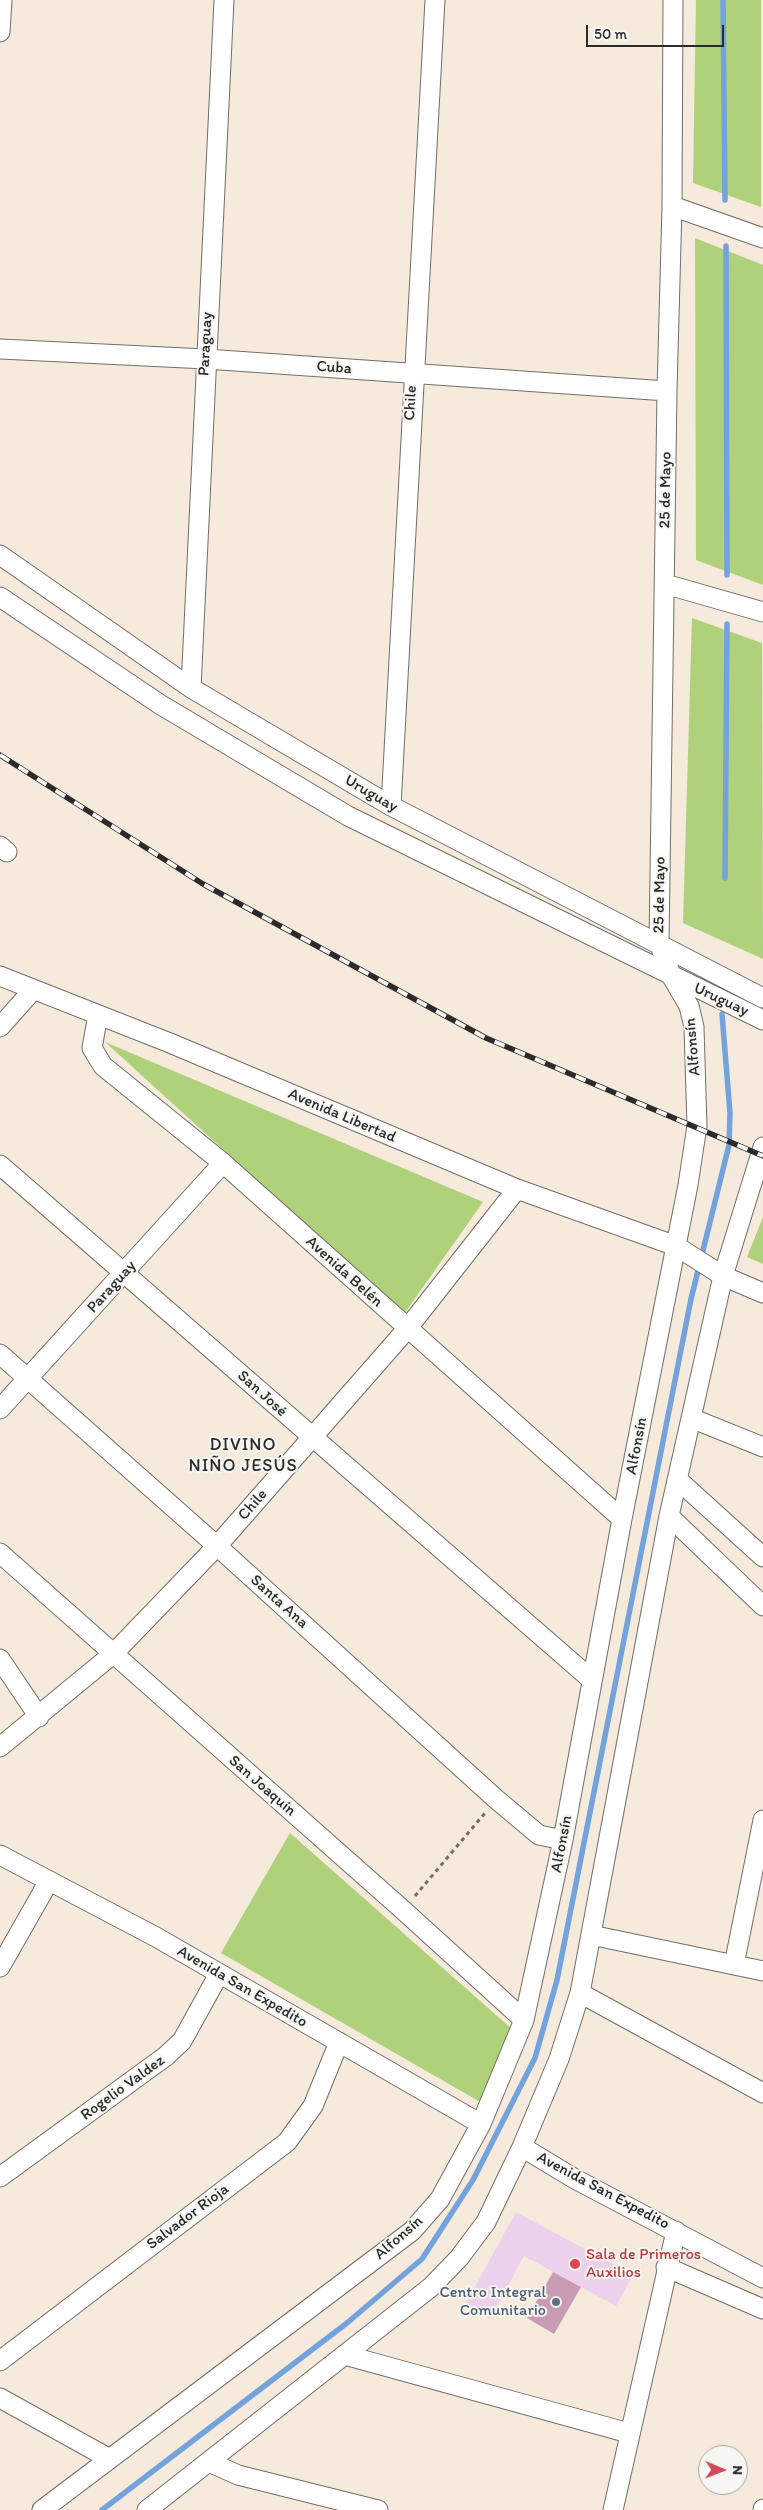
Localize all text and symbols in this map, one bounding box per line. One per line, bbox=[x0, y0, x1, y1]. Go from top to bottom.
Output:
scale bar bbox=[588, 15, 726, 47]
text: 50 m bbox=[594, 25, 627, 43]
street label: Paraguay bbox=[195, 311, 217, 377]
street label: Cuba bbox=[316, 357, 352, 379]
street label: Chile bbox=[400, 385, 422, 421]
street label: 25 de Mayo bbox=[656, 451, 676, 529]
street label: Uruguay bbox=[341, 771, 401, 817]
street label: 25 de Mayo bbox=[650, 856, 670, 934]
street label: Uruguay bbox=[690, 979, 752, 1021]
street label: Alfonsín bbox=[681, 1017, 705, 1077]
street label: Avenida Libertad bbox=[285, 1085, 399, 1147]
street label: Avenida Belén bbox=[302, 1232, 386, 1312]
street label: Paraguay bbox=[83, 1257, 141, 1317]
street label: San José bbox=[233, 1367, 291, 1421]
street label: Alfonsín bbox=[622, 1416, 652, 1476]
district label: DIVINO NIÑO JESÚS bbox=[187, 1434, 299, 1476]
street label: Chile bbox=[234, 1485, 272, 1525]
street label: Santa Ana bbox=[246, 1571, 312, 1633]
street label: San Joaquín bbox=[224, 1751, 300, 1821]
street label: Alfonsín bbox=[547, 1814, 577, 1874]
street label: Avenida San Expedito bbox=[173, 1942, 311, 2032]
street label: Rogelio Valdez bbox=[77, 2051, 169, 2125]
street label: Avenida San Expedito bbox=[533, 2148, 673, 2234]
street label: Salvador Rioja bbox=[143, 2180, 233, 2254]
street label: Alfonsín bbox=[371, 2212, 427, 2264]
place label: Sala de Primeros Auxilios bbox=[586, 2245, 701, 2283]
marker: Sala de Primeros Auxilios bbox=[568, 2257, 582, 2271]
place label: Centro Integral Comunitario bbox=[439, 2283, 546, 2321]
marker: Centro Integral Comunitario bbox=[550, 2296, 562, 2308]
north arrow bbox=[698, 2445, 748, 2495]
text: N bbox=[729, 2465, 746, 2475]

